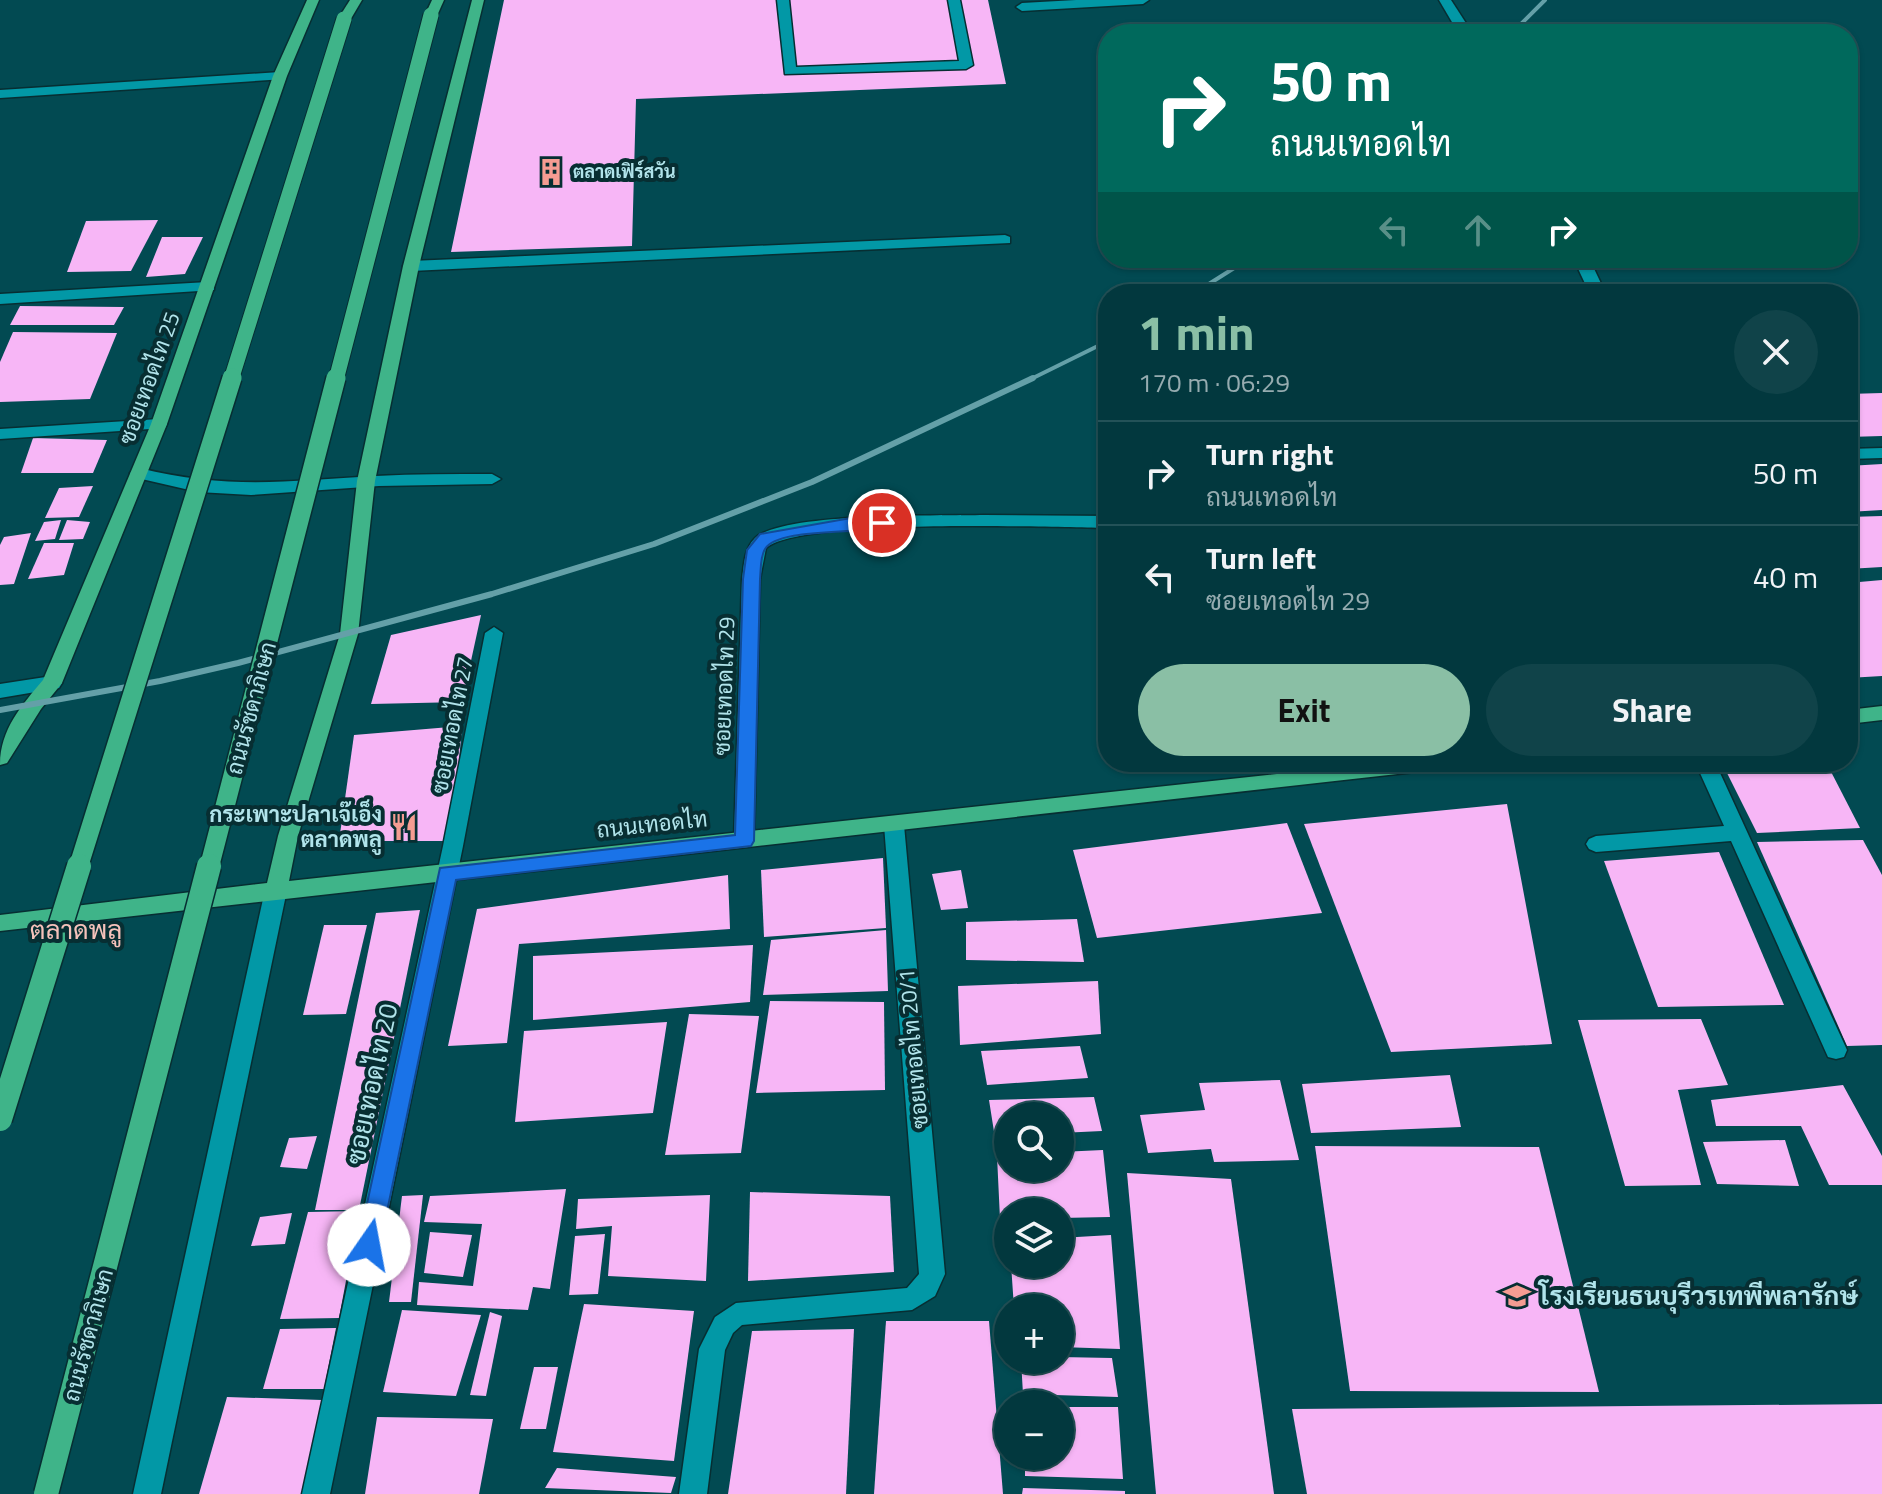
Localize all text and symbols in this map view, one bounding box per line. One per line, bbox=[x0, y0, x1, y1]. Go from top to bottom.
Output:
text: 50 m bbox=[1270, 38, 1392, 123]
icon: right bbox=[1138, 56, 1242, 160]
text: ถนนเทอดไท bbox=[1270, 115, 1452, 170]
building icon: ตลาดเฟิร์สวัน bbox=[536, 157, 566, 187]
place label: ตลาดเฟิร์สวัน bbox=[573, 158, 676, 185]
icon: left bbox=[1372, 208, 1416, 252]
icon: ahead bbox=[1456, 208, 1500, 252]
icon: right bbox=[1540, 208, 1584, 252]
text: 1 min bbox=[1138, 296, 1255, 369]
street label: ซอยเทอดไท 25 bbox=[109, 307, 189, 449]
button: close bbox=[1734, 310, 1818, 394]
text: 170 m · 06:29 bbox=[1138, 363, 1290, 402]
text: Turn right bbox=[1206, 431, 1334, 477]
text: 50 m bbox=[1753, 450, 1818, 496]
icon: right bbox=[1138, 451, 1182, 495]
text: ถนนเทอดไท bbox=[1206, 477, 1337, 516]
pin bbox=[848, 489, 916, 557]
icon: arrive bbox=[860, 501, 904, 545]
text: Turn left bbox=[1206, 535, 1316, 581]
text: 40 m bbox=[1753, 554, 1818, 600]
icon: left bbox=[1138, 555, 1182, 599]
text: ซอยเทอดไท 29 bbox=[1206, 581, 1370, 620]
street label: ซอยเทอดไท 29 bbox=[705, 616, 743, 756]
street label: ถนนรัชดาภิเษก bbox=[217, 638, 285, 778]
street label: ซอยเทอดไท 27 bbox=[422, 654, 482, 796]
button: Exit bbox=[1138, 664, 1470, 756]
button: Share bbox=[1486, 664, 1818, 756]
place label: กระเพาะปลาเจ๊เอ็ง ตลาดพลู bbox=[209, 797, 382, 856]
street label: ถนนเทอดไท bbox=[595, 801, 709, 847]
restaurant icon: กระเพาะปลาเจ๊เอ็ง ตลาดพลู bbox=[389, 812, 419, 842]
district label: ตลาดพลู bbox=[30, 910, 122, 949]
street label: ซอยเทอดไท 20/1 bbox=[889, 968, 937, 1130]
street label: ซอยเทอดไท 20 bbox=[335, 1000, 408, 1168]
map controls bbox=[994, 1102, 1074, 1470]
button: search bbox=[994, 1102, 1074, 1182]
button: layers bbox=[994, 1198, 1074, 1278]
position arrow bbox=[327, 1203, 411, 1287]
street label: ถนนรัชดาภิเษก bbox=[54, 1265, 122, 1405]
place label: โรงเรียนธนบุรีวรเทพีพลารักษ์ bbox=[1537, 1276, 1858, 1315]
school or university icon: โรงเรียนธนบุรีวรเทพีพลารักษ์ bbox=[1502, 1281, 1532, 1311]
button: + bbox=[994, 1294, 1074, 1374]
button: − bbox=[994, 1390, 1074, 1470]

